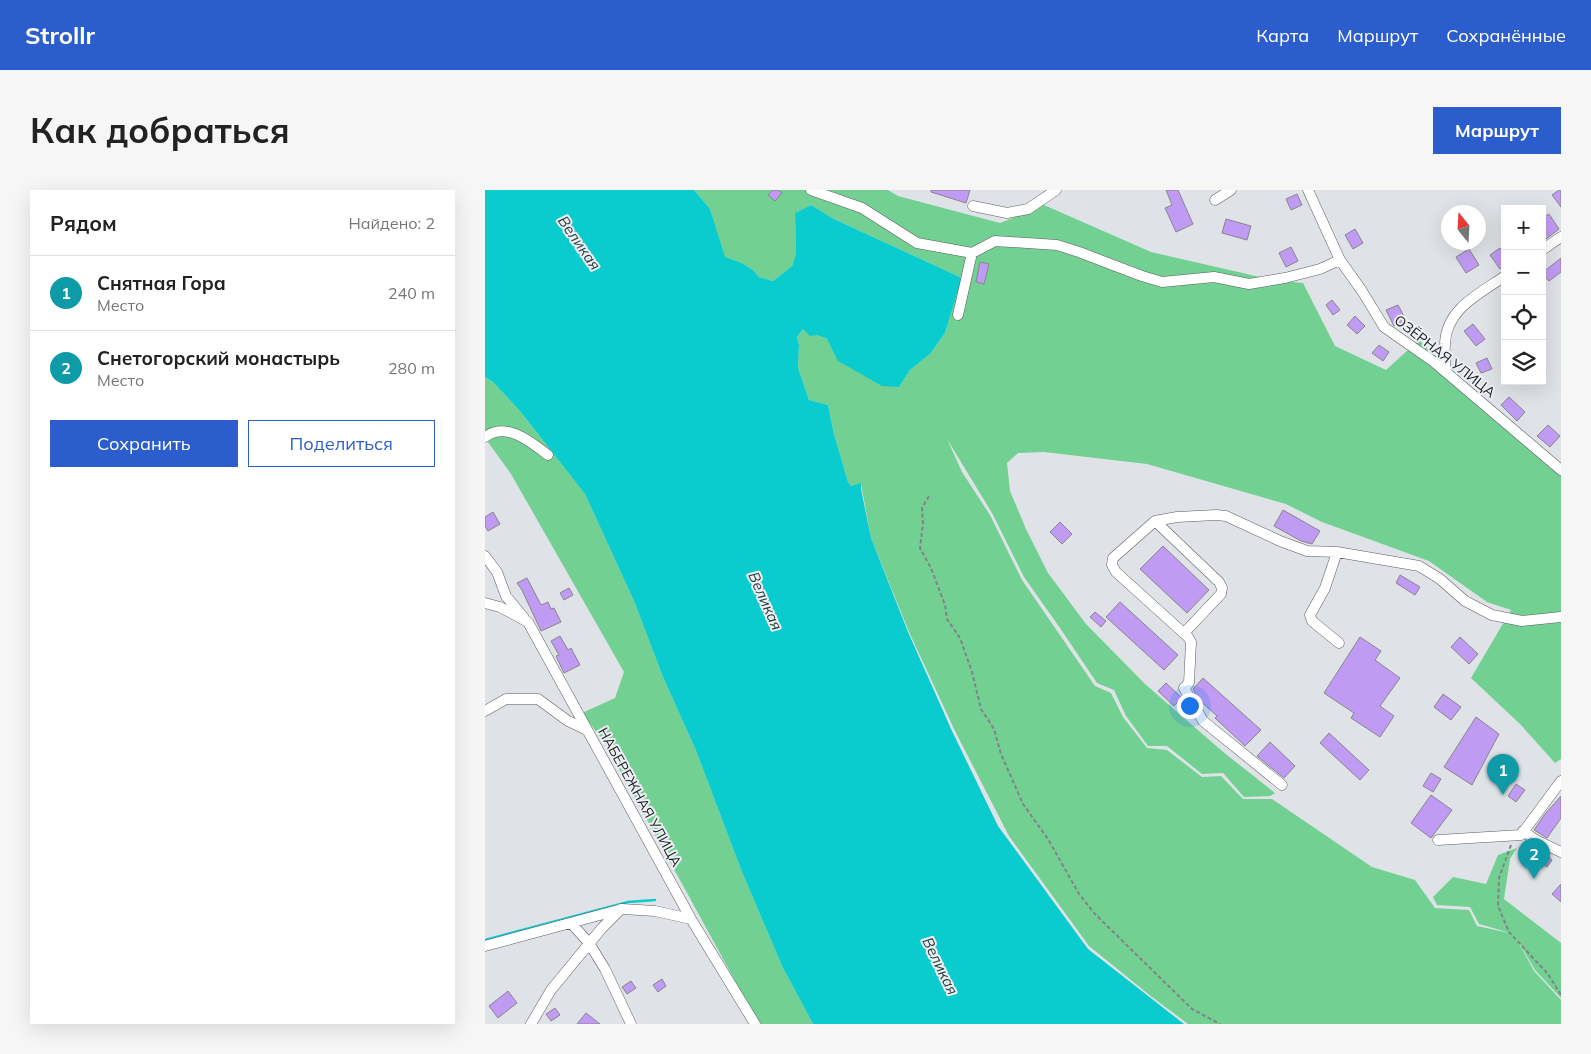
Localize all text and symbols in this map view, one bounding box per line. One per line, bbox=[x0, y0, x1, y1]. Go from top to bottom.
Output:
text: Strollr bbox=[25, 20, 95, 50]
text: Карта bbox=[1256, 24, 1309, 47]
text: Маршрут bbox=[1337, 24, 1418, 47]
text: Сохранённые bbox=[1446, 24, 1566, 47]
button: Маршрут bbox=[1433, 107, 1561, 154]
text: Как добраться bbox=[30, 108, 290, 152]
north arrow bbox=[1441, 205, 1486, 250]
map controls bbox=[1501, 205, 1546, 385]
button: + bbox=[1501, 205, 1546, 250]
text: Рядом bbox=[50, 210, 117, 236]
water label: Великая bbox=[554, 212, 605, 273]
text: Найдено: 2 bbox=[349, 213, 435, 233]
button: − bbox=[1501, 250, 1546, 295]
text: Снятная Гора bbox=[97, 271, 226, 295]
text: 1 bbox=[61, 283, 71, 303]
text: 240 m bbox=[388, 283, 435, 303]
text: Место bbox=[97, 295, 144, 315]
button: locate bbox=[1501, 295, 1546, 340]
street label: ОЗЁРНАЯ УЛИЦА bbox=[1391, 311, 1500, 402]
button: layers bbox=[1501, 340, 1546, 385]
text: Снетогорский монастырь bbox=[97, 346, 340, 370]
text: 2 bbox=[61, 358, 71, 378]
text: 280 m bbox=[388, 358, 435, 378]
text: Место bbox=[97, 370, 144, 390]
button: Сохранить bbox=[50, 420, 238, 467]
button: Поделиться bbox=[248, 420, 435, 467]
water label: Великая bbox=[744, 569, 787, 633]
your location bbox=[1177, 693, 1203, 719]
street label: НАБЕРЕЖНАЯ УЛИЦА bbox=[594, 724, 686, 870]
pin: 1 bbox=[1487, 754, 1519, 795]
pin: 2 bbox=[1518, 838, 1550, 879]
water label: Великая bbox=[918, 934, 963, 998]

